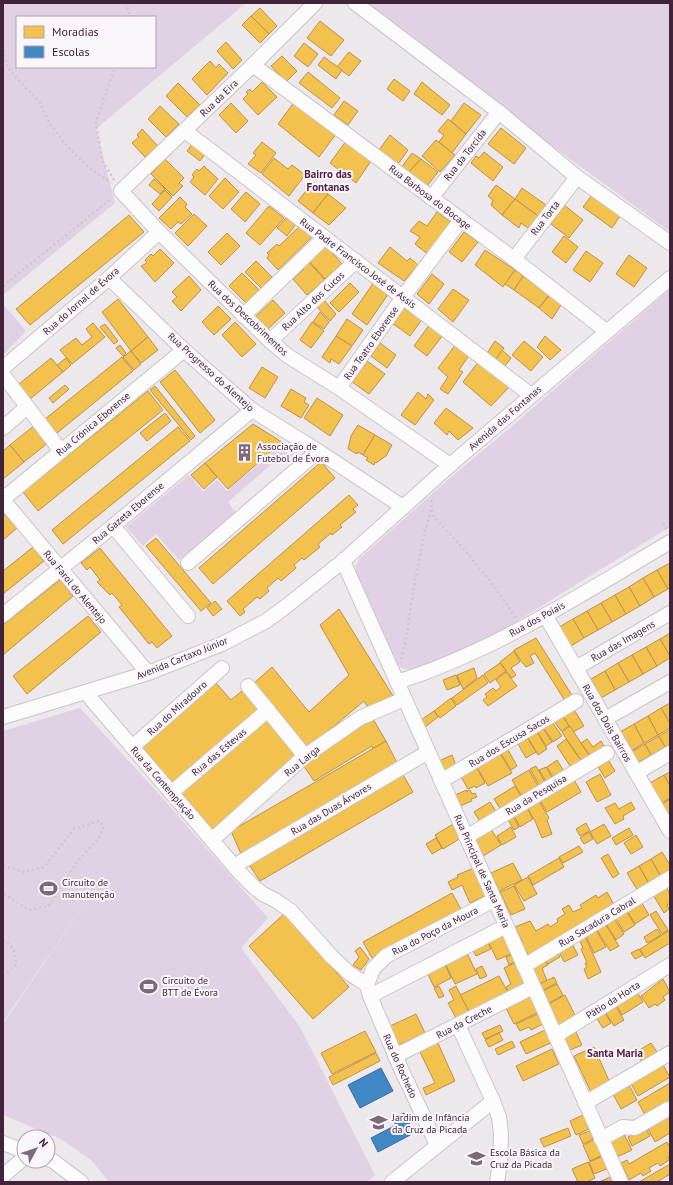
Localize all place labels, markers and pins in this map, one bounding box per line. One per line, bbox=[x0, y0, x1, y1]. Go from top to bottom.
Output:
place label: Associação de Futebol de Évora bbox=[257, 440, 329, 465]
building icon: Associação de Futebol de Évora bbox=[234, 442, 254, 462]
place label: Circuito de manutenção bbox=[62, 876, 115, 901]
sports icon: Circuito de manutenção bbox=[39, 878, 59, 898]
place label: Circuito de BTT de Évora bbox=[162, 974, 218, 999]
sports icon: Circuito de BTT de Évora bbox=[139, 976, 159, 996]
place label: Jardim de Infância da Cruz da Picada bbox=[391, 1111, 469, 1136]
school or university icon: Jardim de Infância da Cruz da Picada bbox=[369, 1113, 389, 1133]
place label: Escola Básica da Cruz da Picada bbox=[490, 1146, 560, 1171]
school or university icon: Escola Básica da Cruz da Picada bbox=[467, 1148, 487, 1168]

